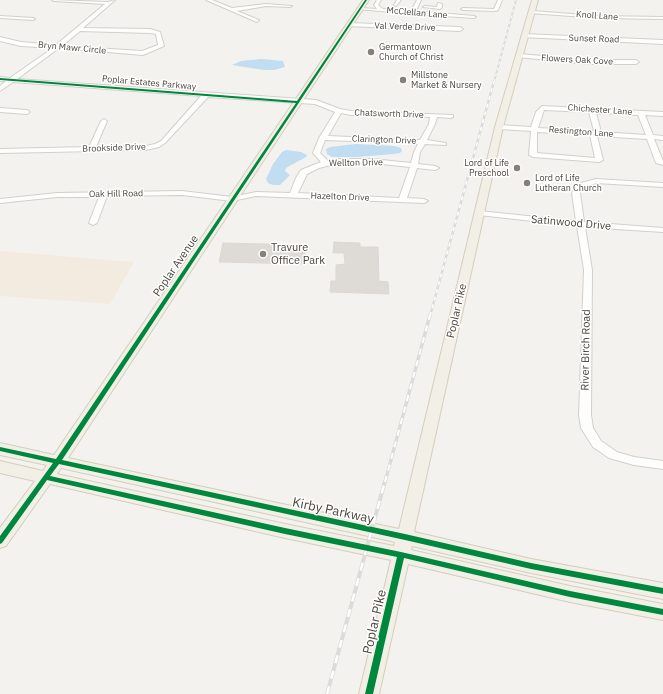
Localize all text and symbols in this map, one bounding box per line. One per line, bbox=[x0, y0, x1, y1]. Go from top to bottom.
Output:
street label: McClellan Lane bbox=[386, 5, 448, 21]
street label: Knoll Lane bbox=[576, 9, 618, 23]
street label: Val Verde Drive bbox=[374, 21, 436, 33]
street label: Sunset Road bbox=[568, 33, 620, 45]
street label: Bryn Mawr Circle bbox=[37, 40, 107, 56]
place label: Germantown Church of Christ bbox=[379, 42, 444, 63]
marker: Germantown Church of Christ bbox=[366, 47, 376, 57]
street label: Flowers Oak Cove bbox=[541, 53, 613, 67]
place label: Millstone Market & Nursery bbox=[411, 70, 482, 91]
street label: Poplar Estates Parkway bbox=[101, 73, 197, 93]
marker: Millstone Market & Nursery bbox=[398, 75, 408, 85]
street label: Chichester Lane bbox=[567, 102, 633, 118]
street label: Chatsworth Drive bbox=[354, 107, 424, 121]
street label: Restington Lane bbox=[548, 124, 614, 140]
street label: Clarington Drive bbox=[352, 133, 416, 147]
street label: Brookside Drive bbox=[82, 141, 146, 155]
street label: Wellton Drive bbox=[329, 157, 383, 169]
place label: Lord of Life Preschool bbox=[464, 158, 509, 179]
marker: Lord of Life Preschool bbox=[512, 163, 522, 173]
place label: Lord of Life Lutheran Church bbox=[535, 173, 602, 194]
marker: Lord of Life Lutheran Church bbox=[522, 178, 532, 188]
street label: Oak Hill Road bbox=[89, 188, 143, 200]
street label: Hazelton Drive bbox=[310, 191, 370, 203]
street label: Satinwood Drive bbox=[530, 213, 612, 233]
street label: Poplar Avenue bbox=[151, 233, 201, 299]
place label: Travure Office Park bbox=[271, 241, 325, 267]
marker: Travure Office Park bbox=[258, 249, 268, 259]
street label: Poplar Pike bbox=[444, 282, 470, 340]
street label: River Birch Road bbox=[579, 309, 593, 391]
street label: Kirby Parkway bbox=[291, 495, 375, 527]
street label: Poplar Pike bbox=[360, 588, 390, 656]

